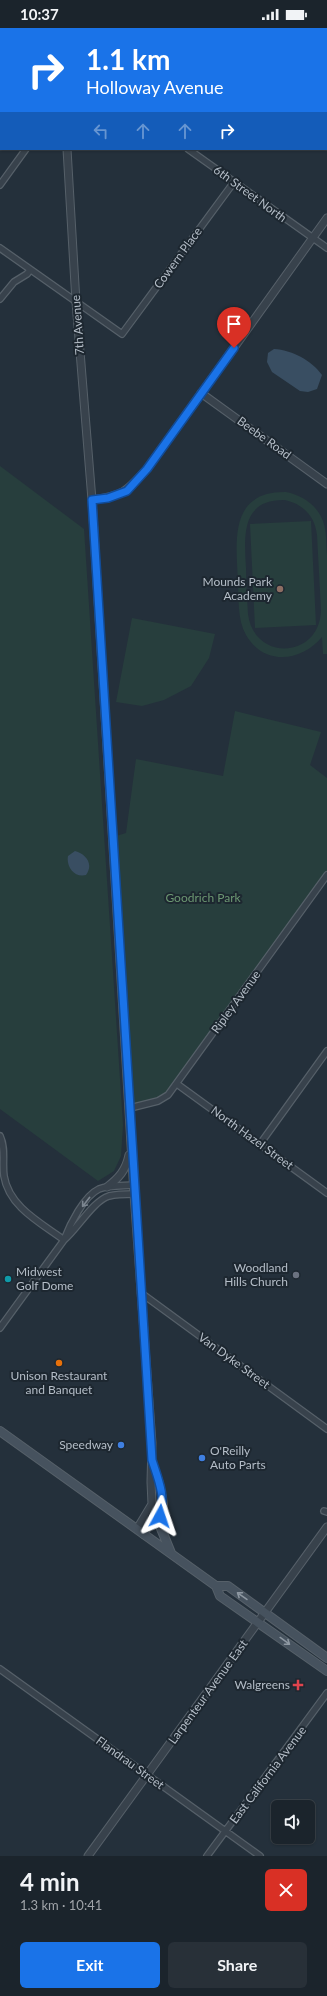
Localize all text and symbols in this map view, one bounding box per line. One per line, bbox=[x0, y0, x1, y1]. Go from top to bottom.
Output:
text: 10:37 bbox=[20, 5, 59, 23]
text: 1.1 km bbox=[86, 42, 170, 76]
icon: right bbox=[20, 44, 72, 96]
text: Holloway Avenue bbox=[86, 76, 223, 98]
icon: left bbox=[90, 120, 112, 142]
icon: ahead bbox=[132, 120, 154, 142]
icon: ahead bbox=[174, 120, 196, 142]
icon: right bbox=[216, 120, 238, 142]
street label: 6th Street North bbox=[211, 162, 290, 225]
street label: Cowern Place bbox=[150, 224, 205, 291]
street label: 7th Avenue bbox=[68, 294, 87, 356]
pin bbox=[217, 307, 251, 348]
icon: arrive bbox=[223, 313, 245, 335]
street label: Beebe Road bbox=[234, 413, 294, 462]
place label: Mounds Park Academy bbox=[202, 574, 273, 603]
marker: Mounds Park Academy bbox=[275, 584, 285, 594]
park label: Goodrich Park bbox=[165, 890, 242, 905]
street label: Ripley Avenue bbox=[208, 967, 264, 1036]
street label: North Hazel Street bbox=[208, 1103, 297, 1173]
one-way arrow bbox=[82, 1196, 90, 1207]
place label: Woodland Hills Church bbox=[224, 1260, 288, 1289]
place label: Midwest Golf Dome bbox=[16, 1264, 73, 1293]
marker: Woodland Hills Church bbox=[291, 1270, 301, 1280]
marker: Midwest Golf Dome bbox=[3, 1274, 13, 1284]
street label: Van Dyke Street bbox=[195, 1330, 274, 1392]
marker: Unison Restaurant and Banquet bbox=[54, 1358, 64, 1368]
place label: Unison Restaurant and Banquet bbox=[11, 1368, 108, 1397]
place label: Speedway bbox=[59, 1437, 114, 1452]
marker: Speedway bbox=[116, 1440, 126, 1450]
place label: O'Reilly Auto Parts bbox=[210, 1443, 266, 1472]
marker: O'Reilly Auto Parts bbox=[197, 1453, 207, 1463]
position arrow bbox=[139, 1495, 181, 1537]
one-way arrow bbox=[236, 1592, 247, 1600]
street label: Larpenteur Avenue East bbox=[165, 1636, 251, 1747]
one-way arrow bbox=[279, 1637, 290, 1645]
place label: Walgreens bbox=[235, 1677, 290, 1692]
marker: Walgreens bbox=[293, 1680, 303, 1690]
street label: East California Avenue bbox=[226, 1723, 309, 1826]
street label: Flandrau Street bbox=[93, 1733, 168, 1793]
map controls bbox=[271, 1800, 315, 1844]
button: sound bbox=[271, 1800, 315, 1844]
text: 4 min bbox=[20, 1867, 80, 1896]
button: close bbox=[265, 1869, 307, 1911]
text: 1.3 km · 10:41 bbox=[20, 1897, 102, 1913]
button: Exit bbox=[20, 1942, 160, 1988]
button: Share bbox=[168, 1942, 307, 1988]

